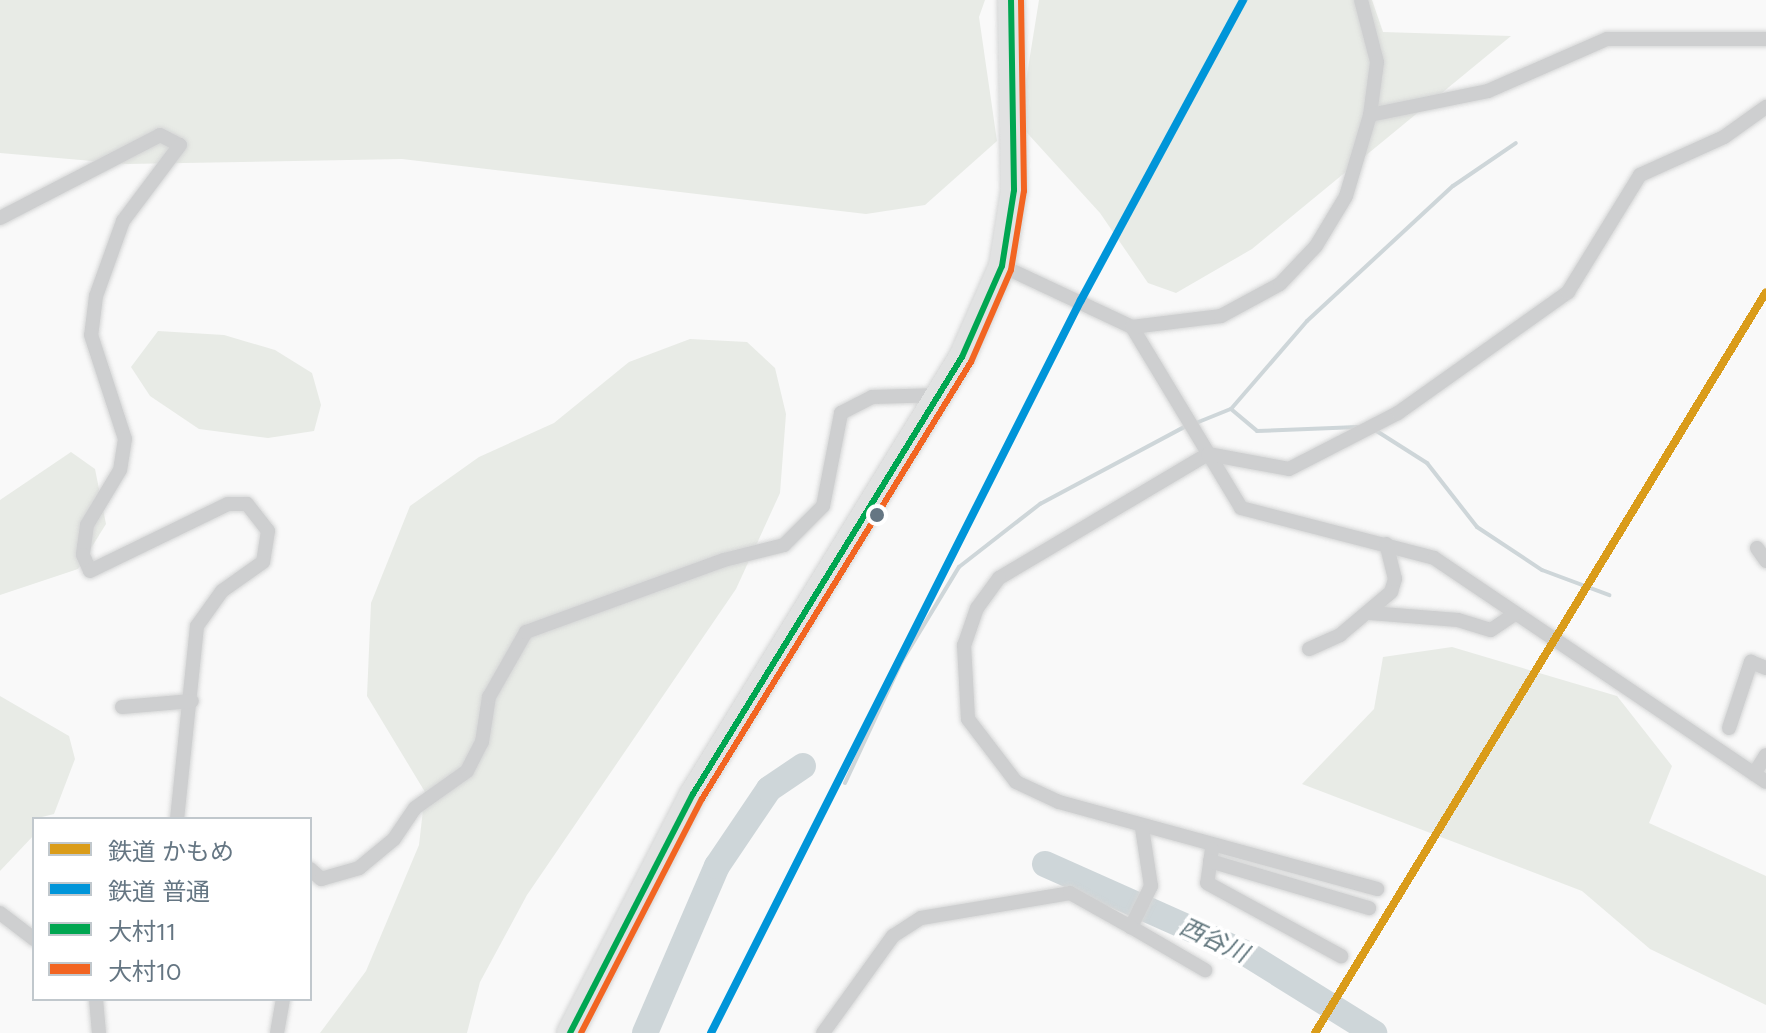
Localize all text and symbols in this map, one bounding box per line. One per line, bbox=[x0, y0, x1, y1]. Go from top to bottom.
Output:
unlabelled marker bbox=[869, 507, 885, 523]
legend bbox=[32, 817, 312, 1001]
text: 鉄道 かもめ bbox=[108, 837, 234, 866]
text: 鉄道 普通 bbox=[108, 877, 210, 906]
water label: 西谷川 bbox=[1175, 912, 1253, 968]
text: 大村11 bbox=[108, 917, 176, 946]
text: 大村10 bbox=[108, 957, 181, 986]

